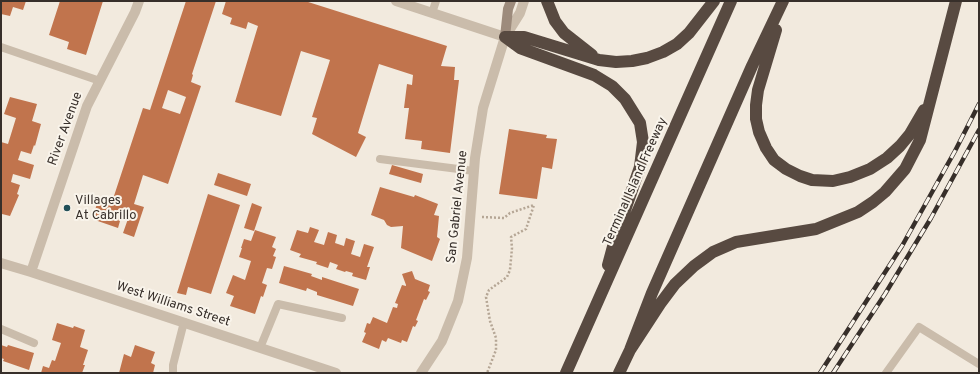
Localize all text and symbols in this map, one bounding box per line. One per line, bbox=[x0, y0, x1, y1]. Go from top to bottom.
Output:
street label: River Avenue bbox=[45, 90, 87, 168]
street label: Terminal Island Freeway bbox=[601, 115, 671, 249]
street label: San Gabriel Avenue bbox=[444, 150, 472, 264]
place label: Villages At Cabrillo bbox=[75, 193, 136, 224]
marker: Villages At Cabrillo bbox=[62, 203, 72, 213]
street label: West Williams Street bbox=[114, 279, 232, 331]

